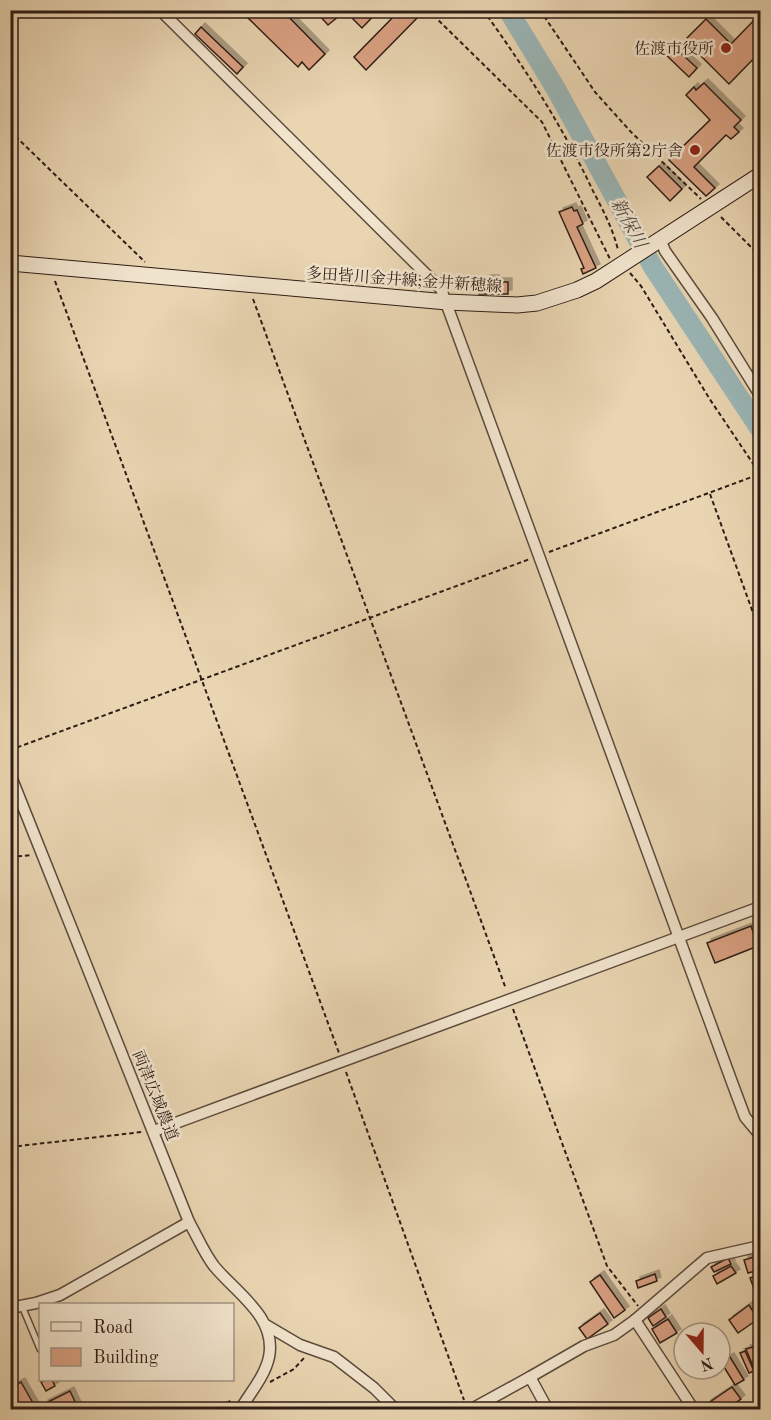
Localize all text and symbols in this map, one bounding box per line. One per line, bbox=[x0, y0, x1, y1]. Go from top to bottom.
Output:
place label: 佐渡市役所 bbox=[634, 40, 714, 58]
marker: 佐渡市役所 bbox=[719, 41, 733, 55]
place label: 佐渡市役所第2庁舎 bbox=[546, 142, 683, 160]
marker: 佐渡市役所第2庁舎 bbox=[688, 143, 702, 157]
water label: 新保川 bbox=[607, 195, 652, 253]
street label: 多田皆川金井線;金井新穂線 bbox=[305, 264, 503, 296]
street label: 両津広域農道 bbox=[129, 1047, 181, 1143]
legend bbox=[39, 1303, 234, 1381]
text: Road bbox=[93, 1319, 133, 1337]
north arrow bbox=[672, 1321, 732, 1381]
text: Building bbox=[93, 1349, 159, 1367]
text: N bbox=[697, 1354, 715, 1373]

